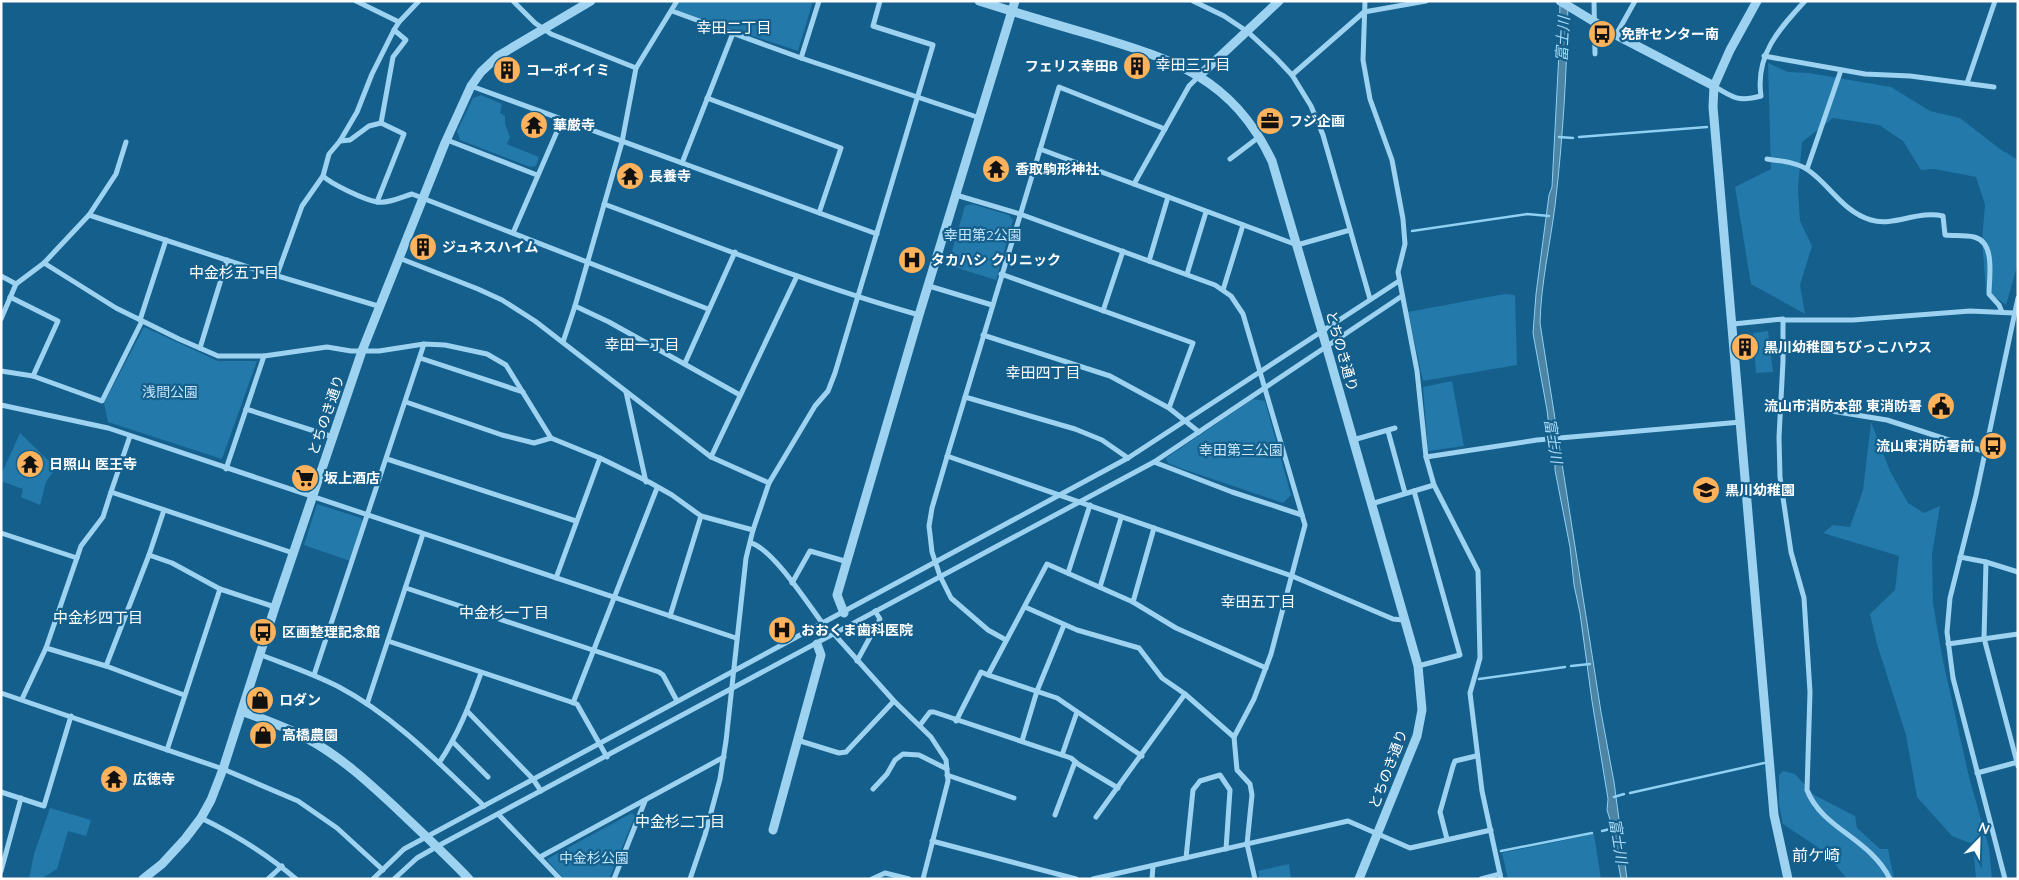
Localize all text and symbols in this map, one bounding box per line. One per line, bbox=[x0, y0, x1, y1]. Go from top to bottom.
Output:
water label: 富士川 bbox=[1552, 14, 1573, 62]
district label: 幸田二丁目 bbox=[696, 18, 772, 37]
bus stop icon: 免許センター南 bbox=[1587, 19, 1617, 49]
place label: 免許センター南 bbox=[1621, 25, 1719, 43]
building icon: フェリス幸田B bbox=[1122, 51, 1152, 81]
building icon: コーポイイミ bbox=[492, 55, 522, 85]
district label: 幸田三丁目 bbox=[1155, 55, 1231, 74]
place label: フェリス幸田B bbox=[1025, 57, 1118, 75]
place label: コーポイイミ bbox=[526, 61, 610, 79]
office icon: フジ企画 bbox=[1255, 106, 1285, 136]
temple icon: 華厳寺 bbox=[519, 110, 549, 140]
place label: フジ企画 bbox=[1289, 112, 1345, 130]
place label: 華厳寺 bbox=[553, 116, 595, 134]
temple icon: 香取駒形神社 bbox=[981, 154, 1011, 184]
place label: 香取駒形神社 bbox=[1015, 160, 1099, 178]
temple icon: 長養寺 bbox=[615, 161, 645, 191]
place label: 長養寺 bbox=[649, 167, 691, 185]
park label: 幸田第2公園 bbox=[944, 226, 1022, 244]
building icon: ジュネスハイム bbox=[408, 232, 438, 262]
place label: ジュネスハイム bbox=[442, 238, 538, 256]
hospital icon: タカハシ クリニック bbox=[897, 245, 927, 275]
place label: タカハシ クリニック bbox=[931, 251, 1061, 269]
district label: 中金杉五丁目 bbox=[189, 263, 279, 282]
street label: とちのき通り bbox=[1322, 308, 1362, 394]
building icon: 黒川幼稚園ちびっこハウス bbox=[1730, 332, 1760, 362]
district label: 幸田一丁目 bbox=[604, 335, 680, 354]
place label: 黒川幼稚園ちびっこハウス bbox=[1764, 338, 1932, 356]
district label: 幸田四丁目 bbox=[1005, 363, 1081, 382]
street label: とちのき通り bbox=[304, 373, 348, 457]
park label: 浅間公園 bbox=[142, 383, 198, 401]
public building icon: 流山市消防本部 東消防署 bbox=[1926, 391, 1956, 421]
place label: 流山市消防本部 東消防署 bbox=[1764, 397, 1922, 415]
water label: 富士川 bbox=[1541, 417, 1567, 467]
bus stop icon: 流山東消防署前 bbox=[1978, 431, 2008, 461]
place label: 流山東消防署前 bbox=[1876, 437, 1974, 455]
park label: 幸田第三公園 bbox=[1199, 441, 1283, 459]
temple icon: 日照山 医王寺 bbox=[15, 449, 45, 479]
place label: 日照山 医王寺 bbox=[49, 455, 137, 473]
supermarket icon: 坂上酒店 bbox=[290, 463, 320, 493]
place label: 坂上酒店 bbox=[324, 469, 380, 487]
school or university icon: 黒川幼稚園 bbox=[1691, 475, 1721, 505]
place label: 黒川幼稚園 bbox=[1725, 481, 1795, 499]
district label: 幸田五丁目 bbox=[1220, 592, 1296, 611]
district label: 中金杉一丁目 bbox=[459, 603, 549, 622]
district label: 中金杉四丁目 bbox=[53, 608, 143, 627]
hospital icon: おおくま歯科医院 bbox=[767, 615, 797, 645]
bus stop icon: 区画整理記念館 bbox=[248, 617, 278, 647]
place label: おおくま歯科医院 bbox=[801, 621, 913, 639]
place label: 区画整理記念館 bbox=[282, 623, 380, 641]
shop icon: ロダン bbox=[245, 685, 275, 715]
place label: ロダン bbox=[279, 691, 321, 709]
shop icon: 高橋農園 bbox=[248, 720, 278, 750]
place label: 高橋農園 bbox=[282, 726, 338, 744]
street label: とちのき通り bbox=[1365, 727, 1411, 811]
temple icon: 広徳寺 bbox=[99, 764, 129, 794]
place label: 広徳寺 bbox=[133, 770, 175, 788]
district label: 中金杉二丁目 bbox=[635, 812, 725, 831]
north arrow bbox=[1954, 815, 2004, 865]
water label: 富士川 bbox=[1606, 817, 1632, 867]
text: N bbox=[1976, 818, 1992, 838]
district label: 前ケ崎 bbox=[1792, 845, 1840, 865]
park label: 中金杉公園 bbox=[559, 849, 629, 867]

